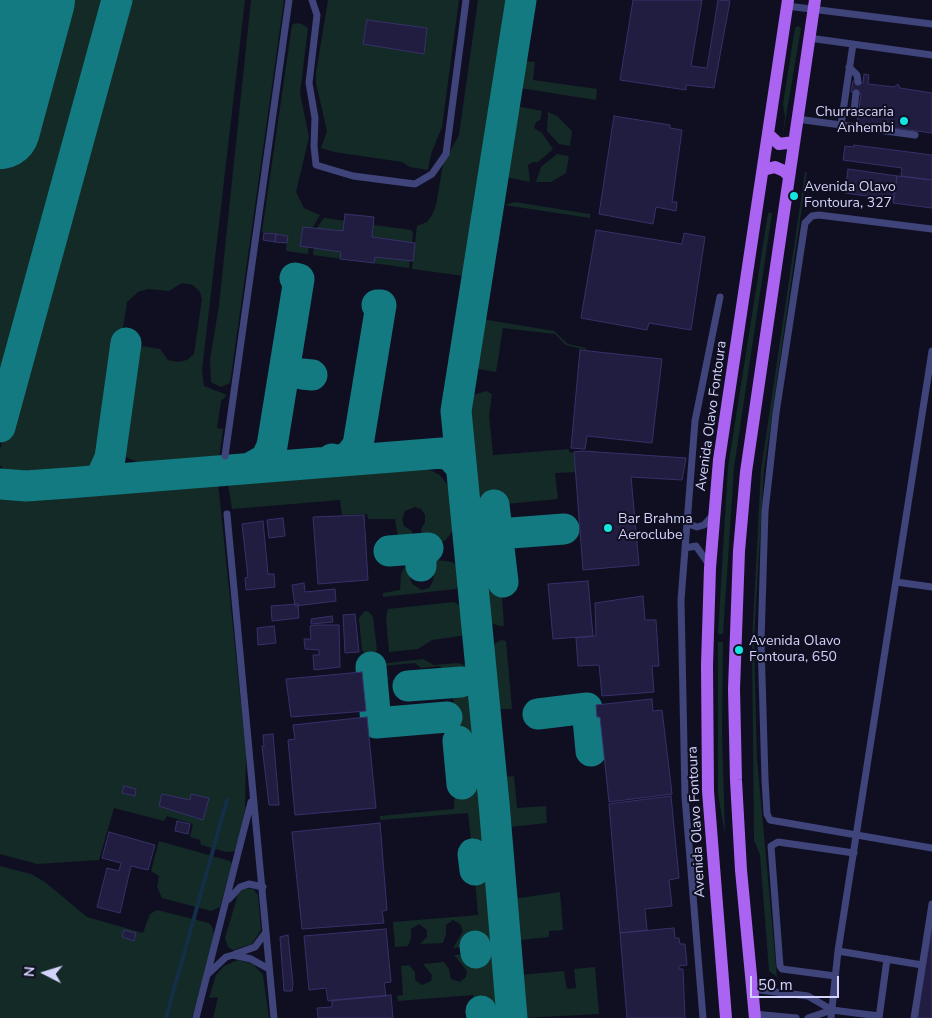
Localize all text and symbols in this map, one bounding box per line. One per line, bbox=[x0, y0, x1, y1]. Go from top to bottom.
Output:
place label: Churrascaria Anhembi bbox=[815, 105, 894, 138]
marker: Churrascaria Anhembi bbox=[898, 115, 910, 127]
place label: Avenida Olavo Fontoura, 327 bbox=[804, 180, 896, 212]
marker: Avenida Olavo Fontoura, 327 bbox=[788, 190, 800, 202]
street label: Avenida Olavo Fontoura bbox=[693, 340, 731, 492]
place label: Bar Brahma Aeroclube bbox=[618, 512, 693, 544]
marker: Bar Brahma Aeroclube bbox=[602, 522, 614, 534]
place label: Avenida Olavo Fontoura, 650 bbox=[749, 634, 841, 666]
marker: Avenida Olavo Fontoura, 650 bbox=[733, 644, 745, 656]
street label: Avenida Olavo Fontoura bbox=[685, 746, 709, 898]
north arrow bbox=[20, 948, 70, 998]
text: N bbox=[20, 966, 39, 978]
scale bar bbox=[752, 966, 841, 998]
text: 50 m bbox=[758, 975, 793, 995]

